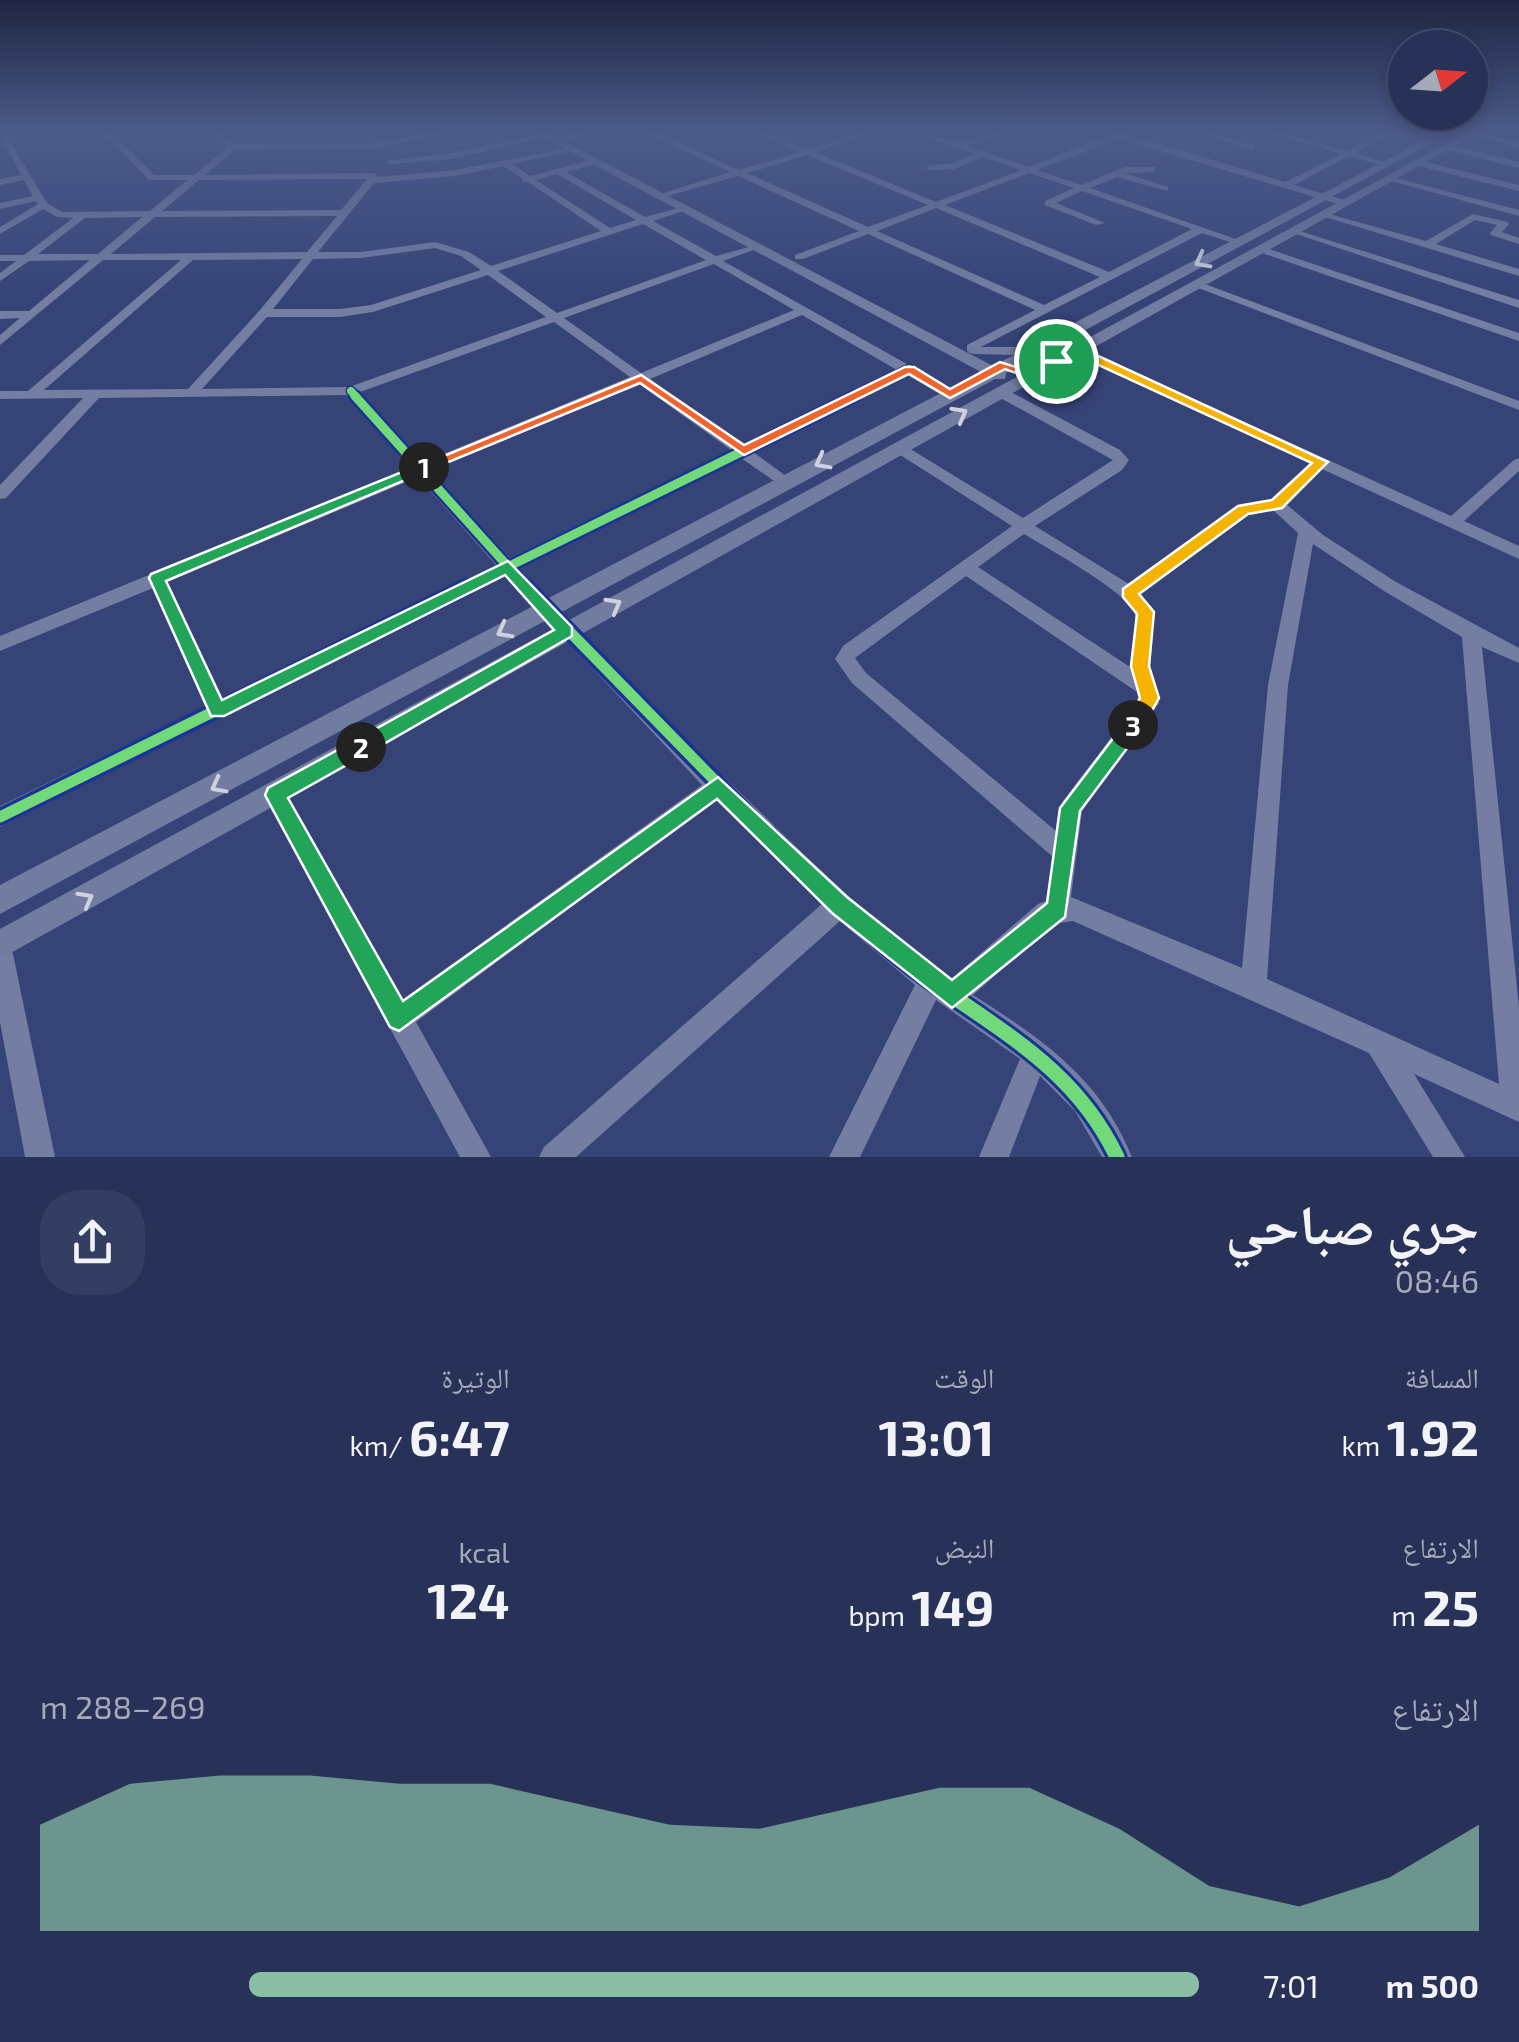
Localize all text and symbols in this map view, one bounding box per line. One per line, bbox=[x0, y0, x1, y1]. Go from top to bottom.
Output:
north arrow bbox=[1388, 30, 1488, 130]
map controls bbox=[1388, 30, 1488, 130]
one-way arrow bbox=[1194, 249, 1213, 268]
pin bbox=[1014, 319, 1099, 404]
icon: arrive bbox=[1029, 334, 1084, 389]
one-way arrow bbox=[950, 407, 968, 427]
pin: 1 bbox=[399, 442, 449, 492]
text: 1 bbox=[418, 450, 430, 484]
one-way arrow bbox=[815, 450, 833, 470]
one-way arrow bbox=[604, 597, 622, 617]
one-way arrow bbox=[496, 619, 515, 638]
pin: 3 bbox=[1108, 700, 1158, 750]
text: 3 bbox=[1125, 708, 1141, 742]
pin: 2 bbox=[336, 722, 386, 772]
text: 2 bbox=[353, 730, 369, 764]
one-way arrow bbox=[211, 773, 229, 793]
one-way arrow bbox=[75, 891, 93, 911]
button: share bbox=[40, 1190, 145, 1295]
text: جري صباحي bbox=[1225, 1190, 1479, 1256]
text: 08:46 bbox=[1395, 1261, 1479, 1299]
text: الوتيرة bbox=[442, 1360, 510, 1394]
text: الوقت bbox=[934, 1360, 994, 1394]
text: المسافة bbox=[1405, 1360, 1479, 1394]
text: 6:47 bbox=[409, 1406, 510, 1466]
text: 13:01 bbox=[878, 1406, 994, 1466]
text: 1.92 bbox=[1387, 1406, 1479, 1466]
text: /km bbox=[350, 1428, 409, 1462]
text: km bbox=[1342, 1428, 1387, 1462]
text: النبض bbox=[935, 1530, 994, 1564]
text: الارتفاع bbox=[1403, 1530, 1479, 1564]
text: kcal bbox=[458, 1535, 510, 1569]
text: 124 bbox=[427, 1569, 510, 1629]
text: 149 bbox=[911, 1576, 994, 1636]
text: 25 bbox=[1422, 1576, 1479, 1636]
text: bpm bbox=[848, 1598, 911, 1632]
text: m bbox=[1392, 1598, 1422, 1632]
text: 269–288 m bbox=[40, 1687, 206, 1725]
text: الارتفاع bbox=[1392, 1689, 1479, 1727]
text: 7:01 bbox=[1263, 1966, 1319, 2004]
text: 500 m bbox=[1386, 1966, 1479, 2004]

